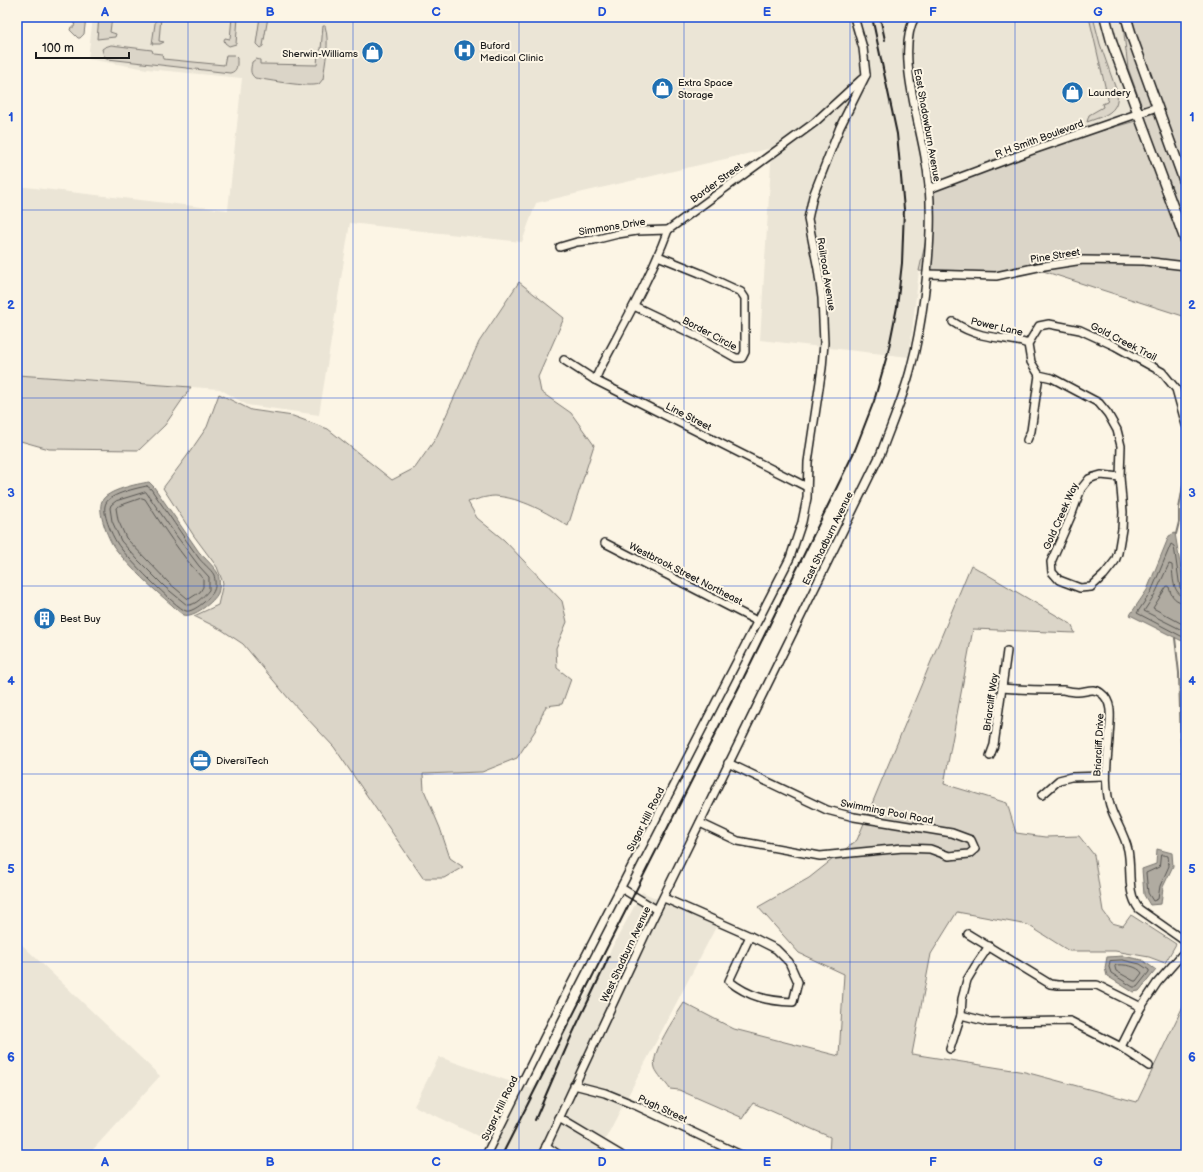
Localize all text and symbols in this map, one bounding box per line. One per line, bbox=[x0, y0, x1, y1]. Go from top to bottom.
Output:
text: A bbox=[100, 4, 109, 20]
text: B bbox=[265, 4, 275, 20]
text: C bbox=[431, 4, 441, 20]
text: D bbox=[597, 4, 607, 20]
text: E bbox=[763, 4, 772, 20]
text: F bbox=[929, 4, 937, 20]
text: G bbox=[1093, 4, 1103, 20]
scale bar bbox=[36, 34, 129, 60]
hospital icon: Buford Medical Clinic bbox=[452, 38, 478, 64]
shop icon: Sherwin-Williams bbox=[360, 40, 386, 66]
place label: Buford Medical Clinic bbox=[480, 40, 544, 64]
text: 100 m bbox=[42, 41, 74, 56]
place label: Sherwin-Williams bbox=[282, 48, 358, 60]
street label: East Shadowburn Avenue bbox=[911, 68, 943, 183]
shop icon: Extra Space Storage bbox=[650, 75, 676, 101]
place label: Extra Space Storage bbox=[678, 77, 733, 101]
shop icon: Laundery bbox=[1060, 79, 1086, 105]
place label: Laundery bbox=[1088, 87, 1131, 99]
text: 1 bbox=[8, 109, 14, 125]
text: 1 bbox=[1189, 109, 1195, 125]
street label: R H Smith Boulevard bbox=[994, 117, 1085, 161]
street label: Border Street bbox=[688, 160, 745, 206]
street label: Simmons Drive bbox=[578, 216, 646, 238]
street label: Railroad Avenue bbox=[814, 237, 838, 312]
street label: Pine Street bbox=[1029, 246, 1081, 266]
text: 2 bbox=[7, 297, 15, 313]
text: 2 bbox=[1188, 297, 1196, 313]
street label: Border Circle bbox=[680, 314, 739, 353]
street label: Power Lane bbox=[970, 315, 1024, 339]
street label: Gold Creek Trail bbox=[1088, 320, 1159, 364]
street label: Line Street bbox=[664, 400, 713, 434]
street label: Gold Creek Way bbox=[1041, 481, 1081, 552]
text: 3 bbox=[7, 485, 15, 501]
text: 3 bbox=[1188, 485, 1196, 501]
street label: East Shadburn Avenue bbox=[800, 490, 856, 587]
street label: Westbrook Street Northeast bbox=[627, 540, 744, 608]
building icon: Best Buy bbox=[31, 605, 57, 631]
place label: Best Buy bbox=[60, 613, 101, 625]
street label: Briarcliff Way bbox=[981, 672, 1001, 732]
text: 4 bbox=[7, 673, 15, 689]
text: 4 bbox=[1188, 673, 1196, 689]
street label: Briarcliff Drive bbox=[1091, 713, 1107, 777]
office icon: DiversiTech bbox=[187, 747, 213, 773]
place label: DiversiTech bbox=[216, 755, 269, 767]
street label: Sugar Hill Road bbox=[625, 785, 667, 854]
street label: Swimming Pool Road bbox=[839, 797, 935, 827]
text: 5 bbox=[7, 861, 15, 877]
text: 5 bbox=[1188, 861, 1196, 877]
street label: West Shadburn Avenue bbox=[598, 904, 653, 1004]
text: 6 bbox=[7, 1049, 15, 1065]
text: 6 bbox=[1188, 1049, 1196, 1065]
street label: Sugar Hill Road bbox=[479, 1074, 521, 1143]
street label: Pugh Street bbox=[636, 1092, 689, 1126]
text: A bbox=[100, 1154, 109, 1170]
text: B bbox=[265, 1154, 275, 1170]
text: C bbox=[431, 1154, 441, 1170]
text: D bbox=[597, 1154, 607, 1170]
text: E bbox=[763, 1154, 772, 1170]
text: F bbox=[929, 1154, 937, 1170]
text: G bbox=[1093, 1154, 1103, 1170]

